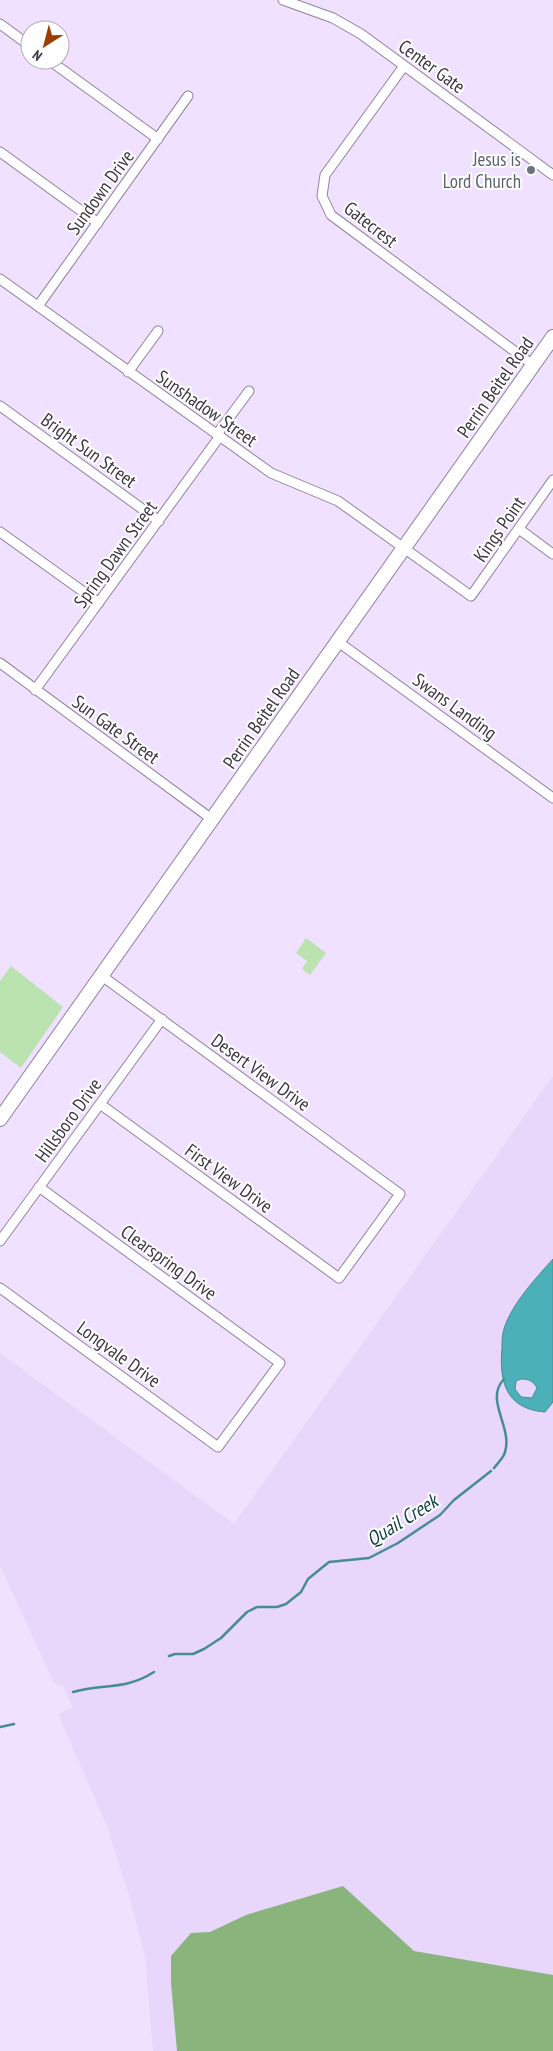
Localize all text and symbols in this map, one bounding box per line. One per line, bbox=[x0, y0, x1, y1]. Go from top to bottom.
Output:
north arrow bbox=[20, 20, 70, 70]
street label: Center Gate bbox=[394, 34, 470, 98]
text: N bbox=[29, 46, 46, 65]
street label: Sundown Drive bbox=[61, 145, 139, 239]
place label: Jesus is Lord Church bbox=[443, 147, 521, 193]
marker: Jesus is Lord Church bbox=[525, 164, 537, 176]
street label: Gatecrest bbox=[340, 196, 403, 253]
street label: Perrin Beitel Road bbox=[451, 332, 539, 442]
street label: Sunshadow Street bbox=[152, 364, 263, 452]
street label: Bright Sun Street bbox=[37, 407, 142, 493]
street label: Kings Point bbox=[468, 491, 531, 566]
street label: Spring Dawn Street bbox=[68, 495, 162, 612]
street label: Perrin Beitel Road bbox=[217, 663, 305, 773]
street label: Swans Landing bbox=[408, 667, 502, 745]
street label: Sun Gate Street bbox=[68, 689, 165, 769]
street label: Desert View Drive bbox=[207, 1028, 315, 1116]
street label: Hillsboro Drive bbox=[29, 1073, 107, 1167]
street label: First View Drive bbox=[181, 1138, 278, 1218]
street label: Clearspring Drive bbox=[116, 1219, 222, 1305]
street label: Longvale Drive bbox=[72, 1316, 166, 1392]
water label: Quail Creek bbox=[361, 1487, 444, 1552]

